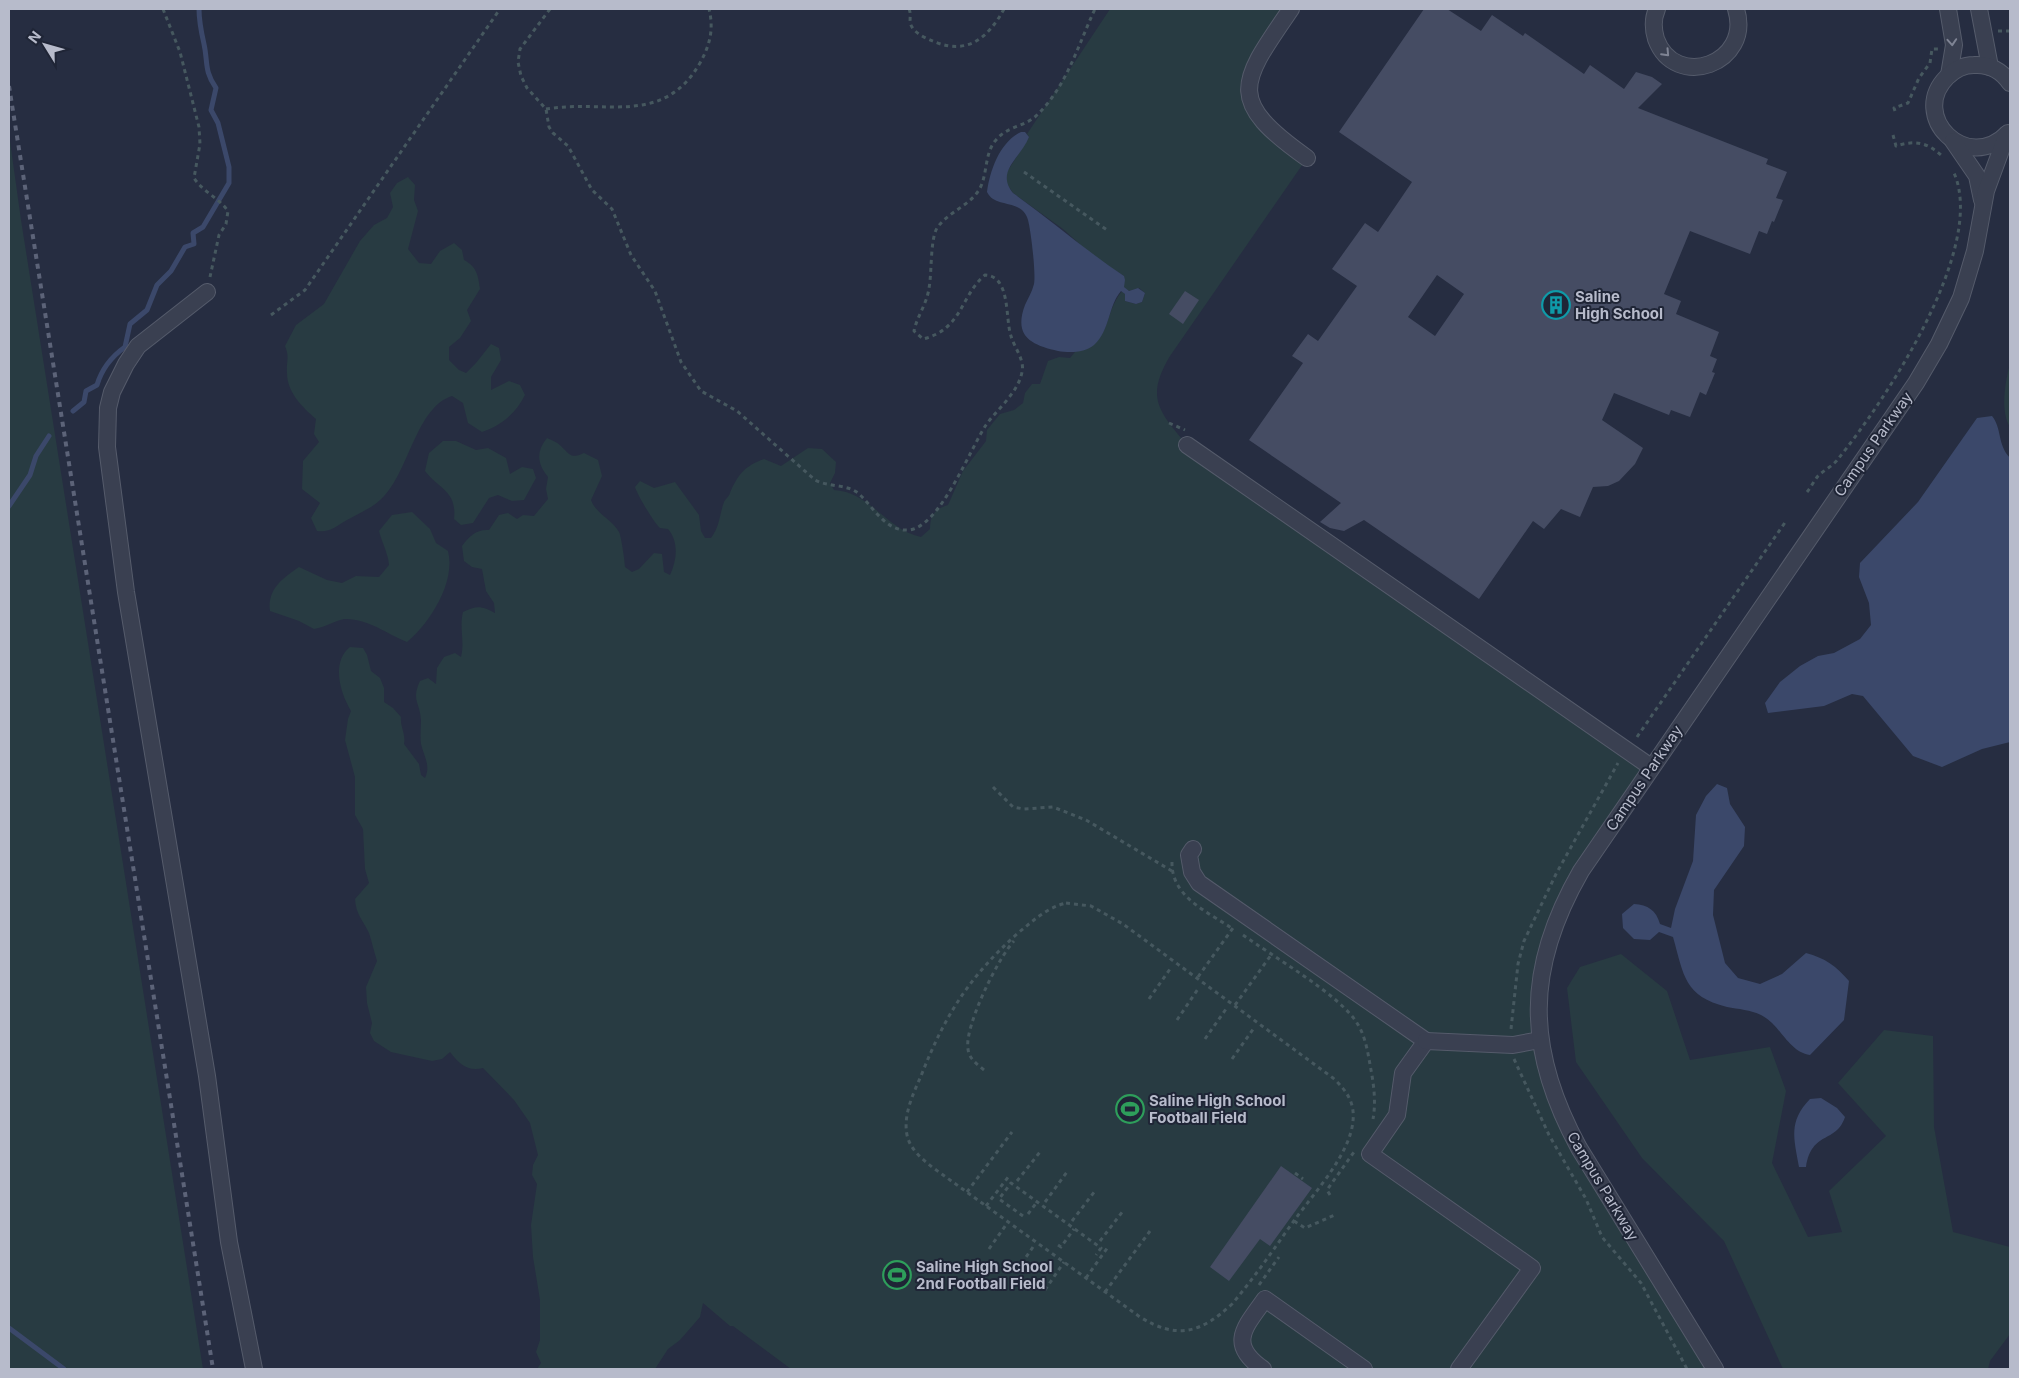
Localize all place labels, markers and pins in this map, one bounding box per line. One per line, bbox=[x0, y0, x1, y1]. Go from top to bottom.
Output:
place label: Saline High School bbox=[1575, 287, 1663, 323]
building icon: Saline High School bbox=[1541, 290, 1571, 320]
place label: Saline High School Football Field bbox=[1149, 1091, 1286, 1127]
sports icon: Saline High School Football Field bbox=[1115, 1094, 1145, 1124]
place label: Saline High School 2nd Football Field bbox=[916, 1257, 1053, 1293]
sports icon: Saline High School 2nd Football Field bbox=[882, 1260, 912, 1290]

